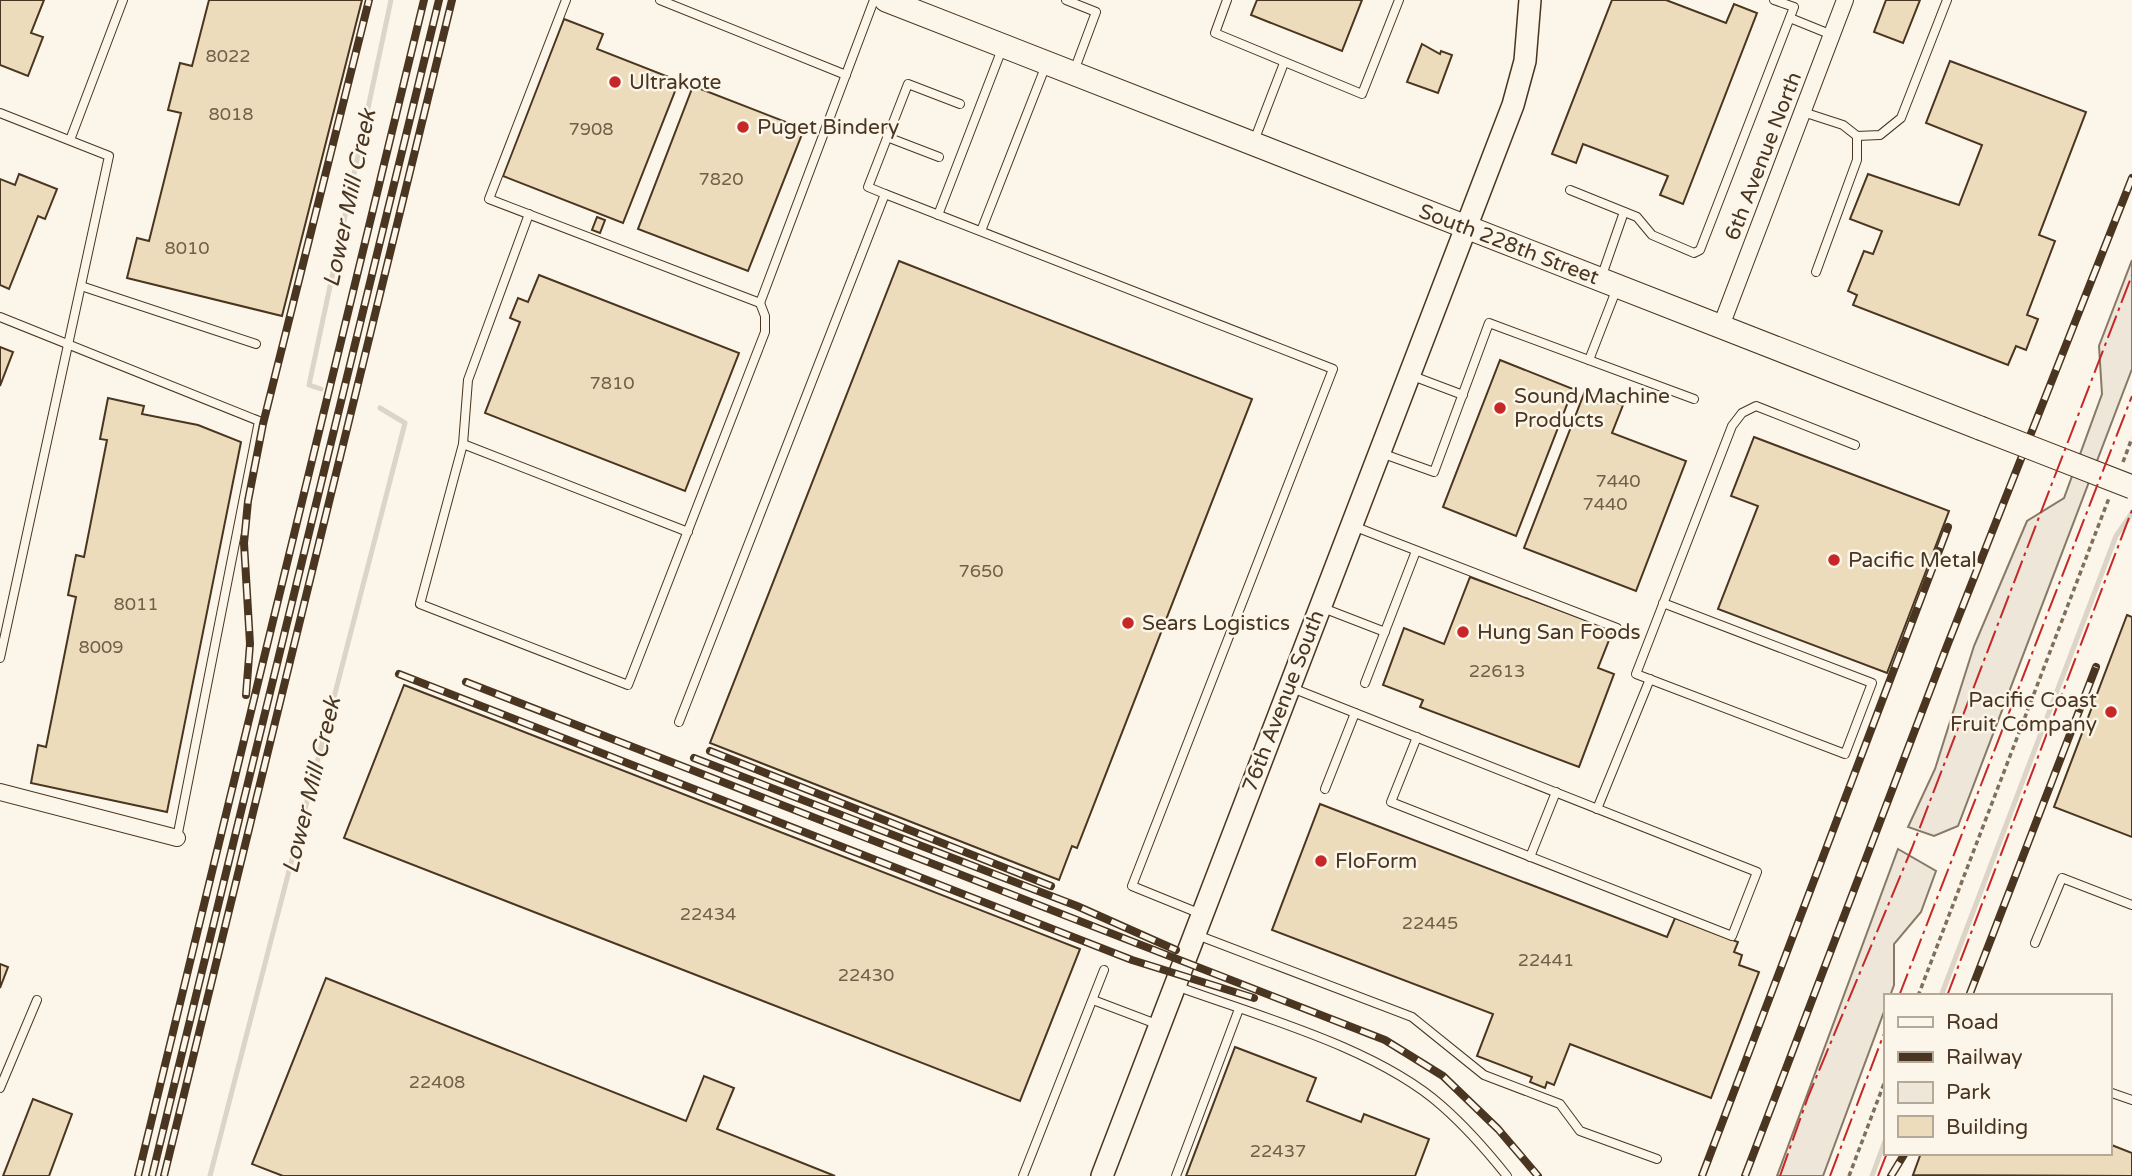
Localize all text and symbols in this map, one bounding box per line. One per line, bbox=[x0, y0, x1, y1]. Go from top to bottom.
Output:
house number: 8022 bbox=[205, 45, 251, 67]
street label: 6th Avenue North bbox=[1720, 68, 1807, 244]
place label: Ultrakote bbox=[629, 70, 722, 95]
marker: Ultrakote bbox=[607, 74, 623, 90]
house number: 8018 bbox=[208, 103, 254, 125]
water label: Lower Mill Creek bbox=[317, 105, 383, 290]
place label: Puget Bindery bbox=[757, 115, 899, 140]
house number: 7908 bbox=[568, 118, 614, 140]
marker: Puget Bindery bbox=[735, 119, 751, 135]
house number: 7820 bbox=[698, 168, 744, 190]
street label: South 228th Street bbox=[1415, 199, 1602, 290]
house number: 8010 bbox=[164, 237, 210, 259]
house number: 7810 bbox=[589, 372, 635, 394]
place label: Sound Machine Products bbox=[1514, 384, 1670, 433]
marker: Sound Machine Products bbox=[1492, 400, 1508, 416]
house number: 7440 bbox=[1595, 470, 1641, 492]
house number: 7440 bbox=[1582, 493, 1628, 515]
place label: Pacific Metal bbox=[1848, 548, 1977, 573]
marker: Pacific Metal bbox=[1826, 552, 1842, 568]
house number: 7650 bbox=[958, 560, 1004, 582]
house number: 8011 bbox=[113, 593, 159, 615]
street label: 76th Avenue South bbox=[1237, 607, 1330, 796]
place label: Sears Logistics bbox=[1142, 611, 1290, 636]
marker: Sears Logistics bbox=[1120, 615, 1136, 631]
place label: Hung San Foods bbox=[1477, 620, 1641, 645]
marker: Hung San Foods bbox=[1455, 624, 1471, 640]
house number: 8009 bbox=[78, 636, 124, 658]
house number: 22613 bbox=[1469, 660, 1525, 682]
place label: Pacific Coast Fruit Company bbox=[1950, 688, 2097, 737]
water label: Lower Mill Creek bbox=[276, 693, 348, 876]
marker: Pacific Coast Fruit Company bbox=[2103, 704, 2119, 720]
place label: FloForm bbox=[1335, 849, 1417, 874]
marker: FloForm bbox=[1313, 853, 1329, 869]
house number: 22434 bbox=[680, 903, 736, 925]
house number: 22445 bbox=[1402, 912, 1458, 934]
house number: 22441 bbox=[1518, 949, 1574, 971]
house number: 22430 bbox=[838, 964, 894, 986]
legend bbox=[1884, 994, 2111, 1155]
text: Road bbox=[1946, 1010, 1999, 1035]
text: Railway bbox=[1946, 1045, 2023, 1070]
house number: 22408 bbox=[409, 1071, 465, 1093]
text: Park bbox=[1946, 1080, 1991, 1105]
text: Building bbox=[1946, 1115, 2028, 1140]
house number: 22437 bbox=[1250, 1140, 1306, 1162]

